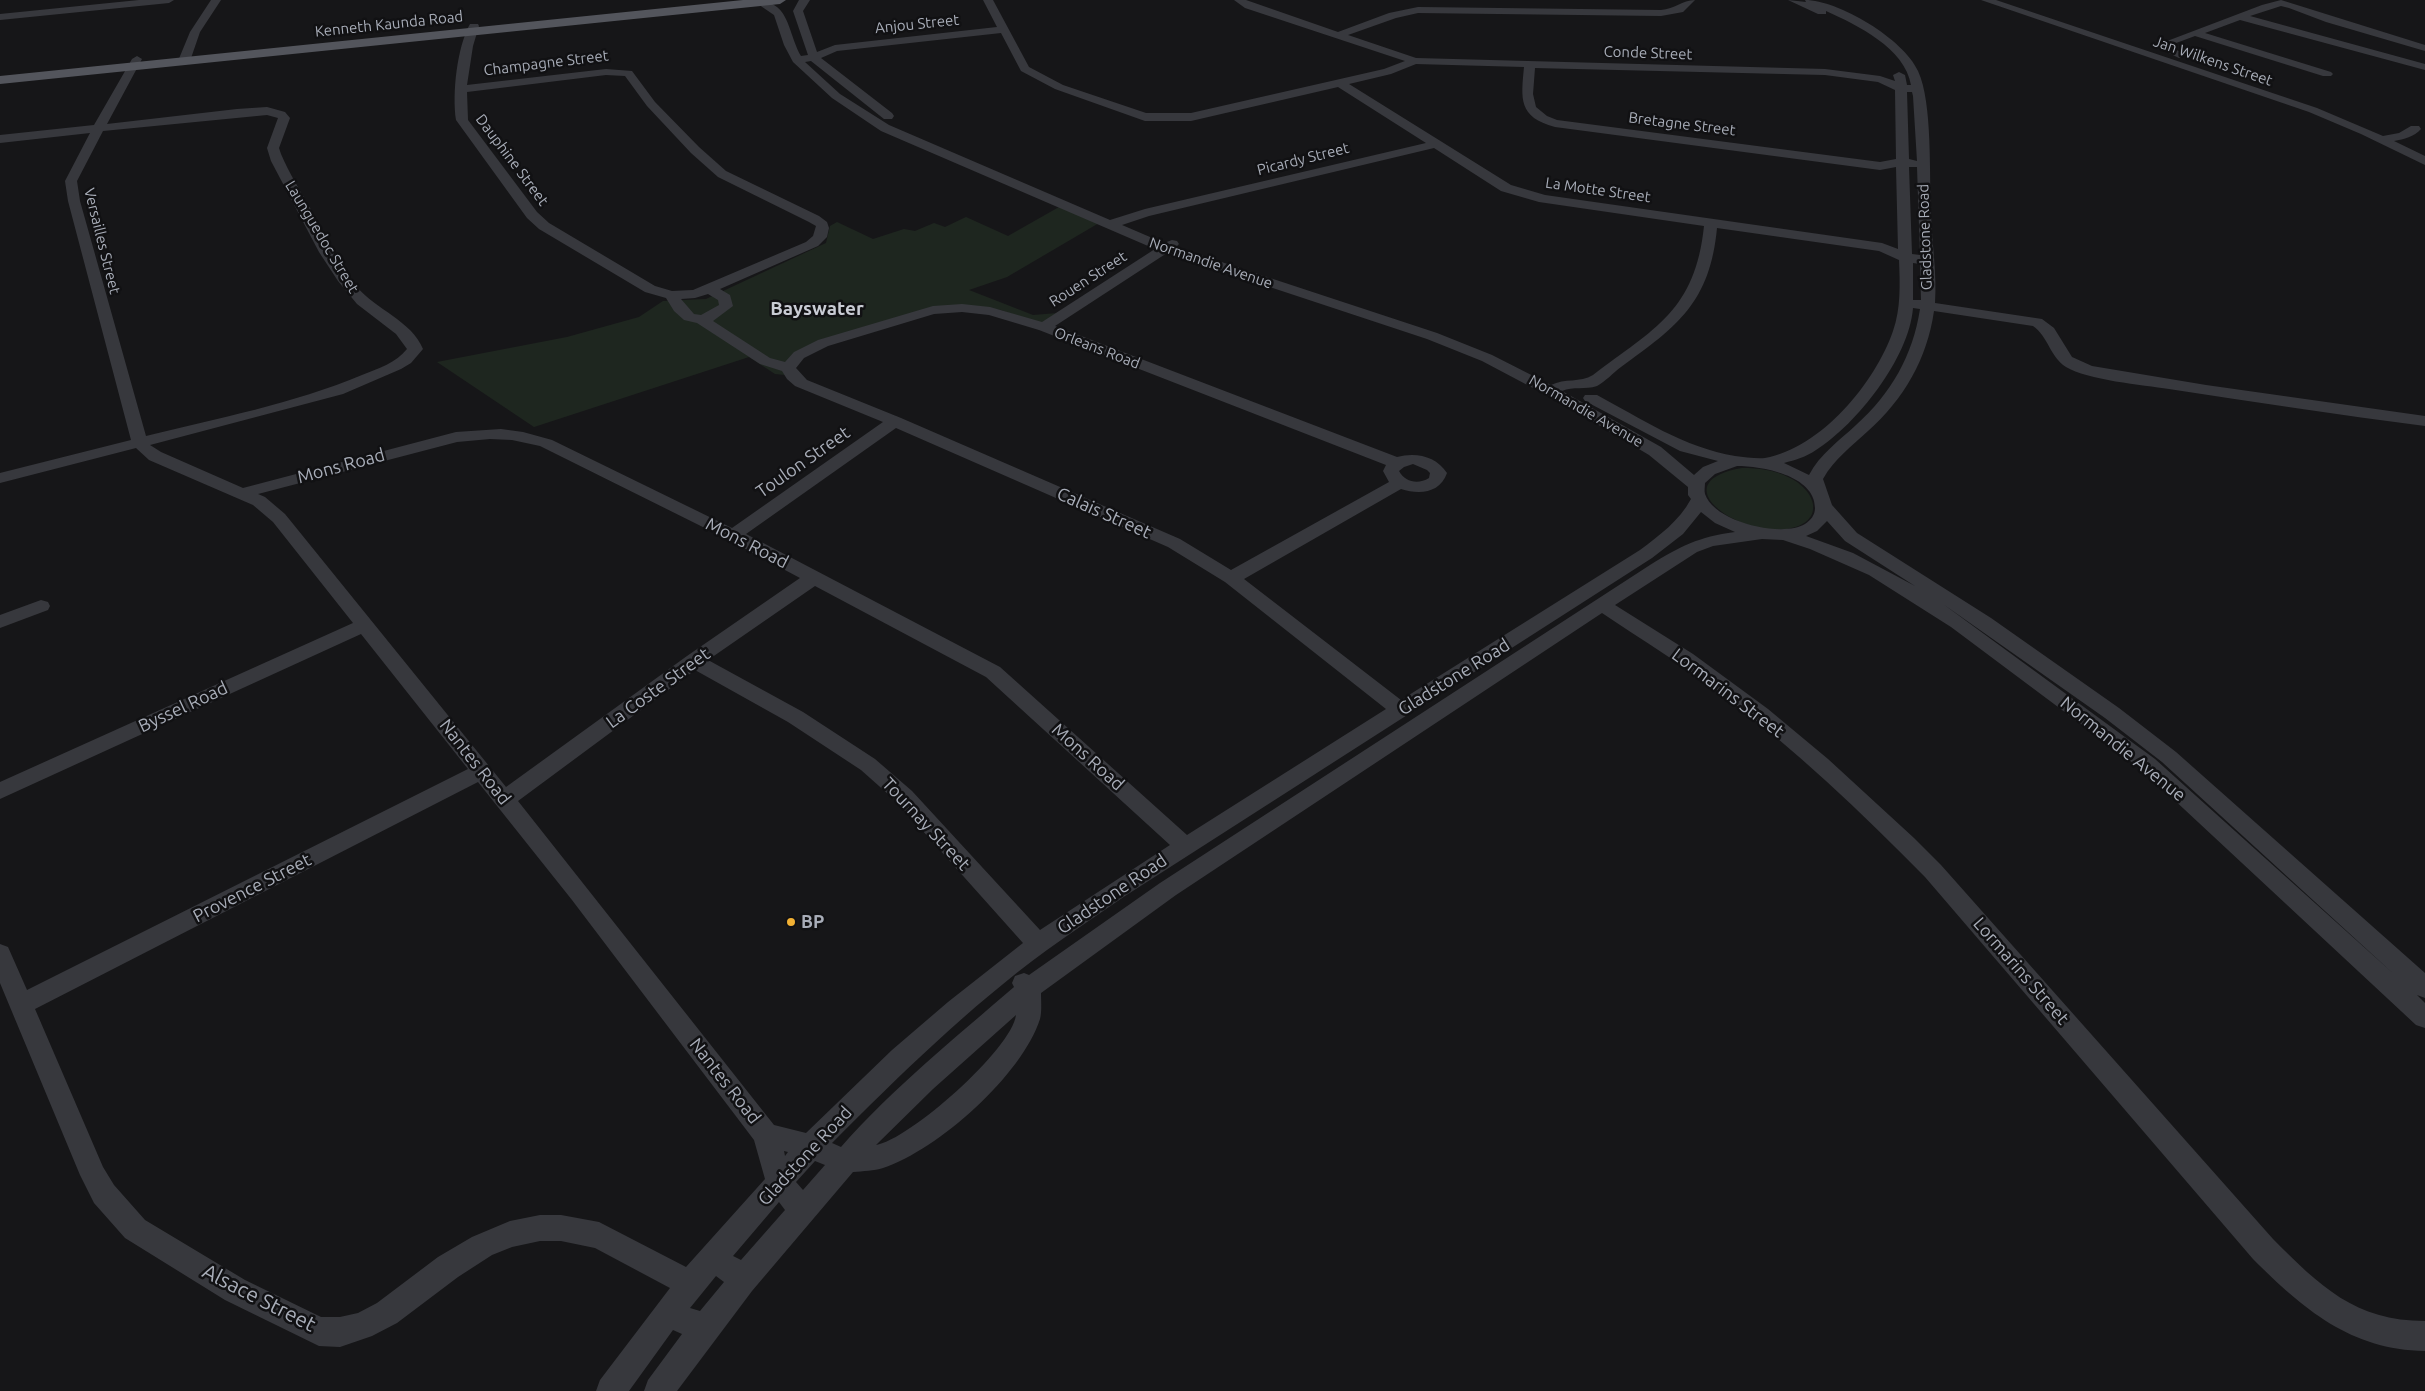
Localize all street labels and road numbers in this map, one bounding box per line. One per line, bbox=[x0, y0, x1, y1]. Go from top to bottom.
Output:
street label: Kenneth Kaunda Road bbox=[314, 7, 464, 41]
street label: Anjou Street bbox=[874, 11, 960, 37]
street label: Jan Wilkens Street bbox=[2151, 32, 2275, 90]
street label: Conde Street bbox=[1603, 42, 1693, 64]
street label: Champagne Street bbox=[483, 46, 609, 80]
street label: Bretagne Street bbox=[1627, 108, 1737, 140]
street label: Dauphine Street bbox=[472, 111, 552, 209]
street label: Picardy Street bbox=[1255, 139, 1351, 179]
street label: La Motte Street bbox=[1544, 174, 1652, 206]
street label: Launguedoc Street bbox=[281, 178, 363, 296]
street label: Gladstone Road bbox=[1914, 184, 1936, 290]
street label: Versailles Street bbox=[80, 186, 124, 296]
street label: Normandie Avenue bbox=[1147, 233, 1275, 293]
street label: Rouen Street bbox=[1046, 247, 1130, 311]
street label: Orleans Road bbox=[1052, 323, 1142, 373]
street label: Normandie Avenue bbox=[1526, 371, 1646, 451]
street label: Toulon Street bbox=[752, 422, 854, 502]
street label: Mons Road bbox=[295, 444, 387, 488]
street label: Calais Street bbox=[1054, 483, 1154, 543]
street label: Mons Road bbox=[702, 513, 792, 573]
street label: Gladstone Road bbox=[1394, 634, 1514, 720]
street label: La Coste Street bbox=[602, 643, 714, 733]
street label: Lormarins Street bbox=[1668, 644, 1788, 742]
street label: Byssel Road bbox=[135, 677, 231, 737]
street label: Normandie Avenue bbox=[2056, 692, 2190, 806]
street label: Nantes Road bbox=[435, 715, 515, 809]
street label: Mons Road bbox=[1047, 719, 1129, 795]
street label: Tournay Street bbox=[877, 773, 975, 875]
street label: Provence Street bbox=[189, 849, 315, 927]
street label: Gladstone Road bbox=[1053, 849, 1171, 939]
street label: Lormarins Street bbox=[1969, 913, 2073, 1029]
street label: Nantes Road bbox=[685, 1034, 765, 1128]
street label: Gladstone Road bbox=[754, 1102, 856, 1210]
street label: Alsace Street bbox=[198, 1259, 320, 1337]

